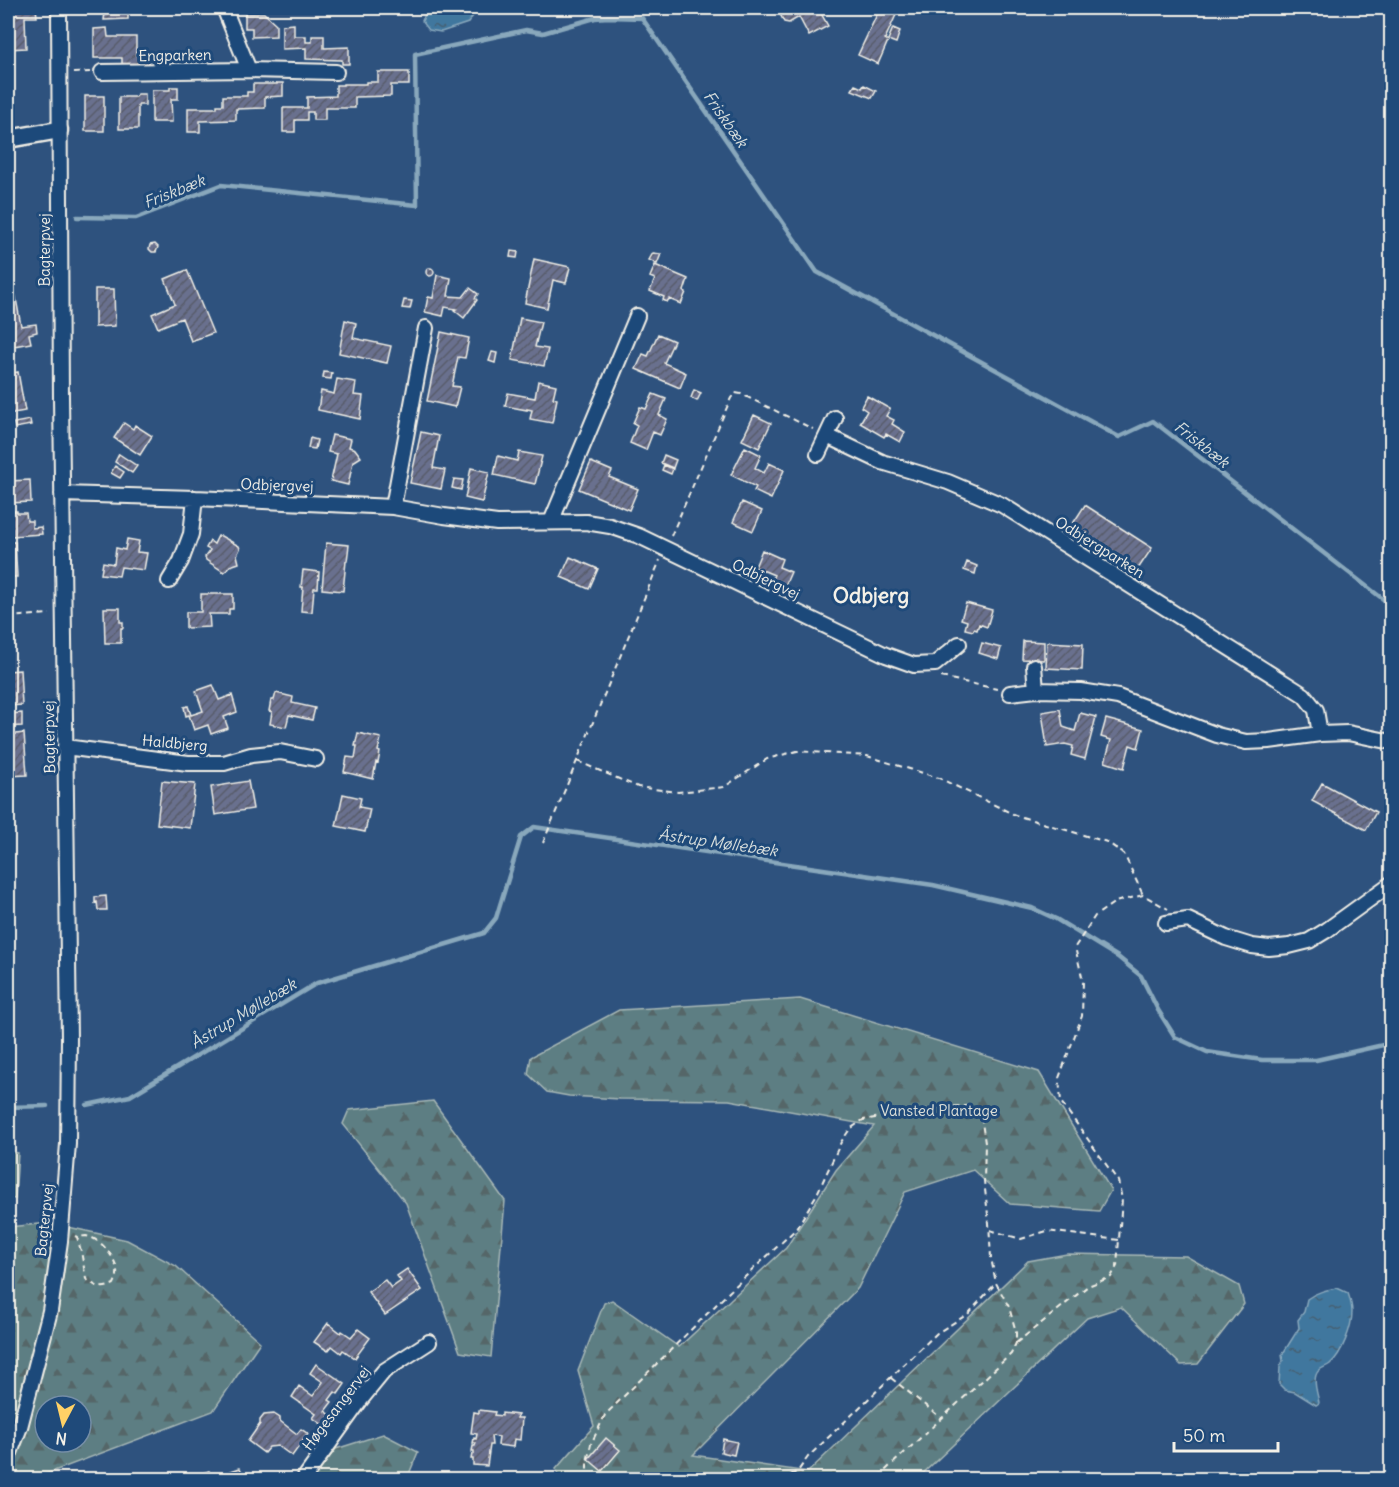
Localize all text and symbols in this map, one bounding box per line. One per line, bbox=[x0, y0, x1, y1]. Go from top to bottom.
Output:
street label: Engparken bbox=[138, 45, 212, 65]
water label: Friskbæk bbox=[699, 87, 754, 153]
water label: Friskbæk bbox=[140, 169, 209, 212]
street label: Bagterpvej bbox=[35, 213, 54, 287]
water label: Friskbæk bbox=[1170, 416, 1235, 473]
street label: Odbjergvej bbox=[240, 474, 314, 496]
street label: Odbjergparken bbox=[1052, 512, 1149, 582]
street label: Odbjergvej bbox=[729, 554, 803, 604]
district label: Odbjerg bbox=[833, 582, 909, 609]
street label: Bagterpvej bbox=[39, 700, 59, 774]
street label: Haldbjerg bbox=[142, 731, 208, 755]
water label: Åstrup Møllebæk bbox=[657, 824, 781, 860]
water label: Åstrup Møllebæk bbox=[187, 973, 301, 1052]
park label: Vansted Plantage bbox=[880, 1101, 998, 1120]
street label: Bagterpvej bbox=[31, 1183, 57, 1257]
street label: Høgesangervej bbox=[298, 1362, 374, 1454]
north arrow bbox=[33, 1394, 93, 1454]
scale bar bbox=[1174, 1415, 1278, 1453]
text: 50 m bbox=[1183, 1424, 1225, 1447]
text: N bbox=[54, 1428, 68, 1449]

